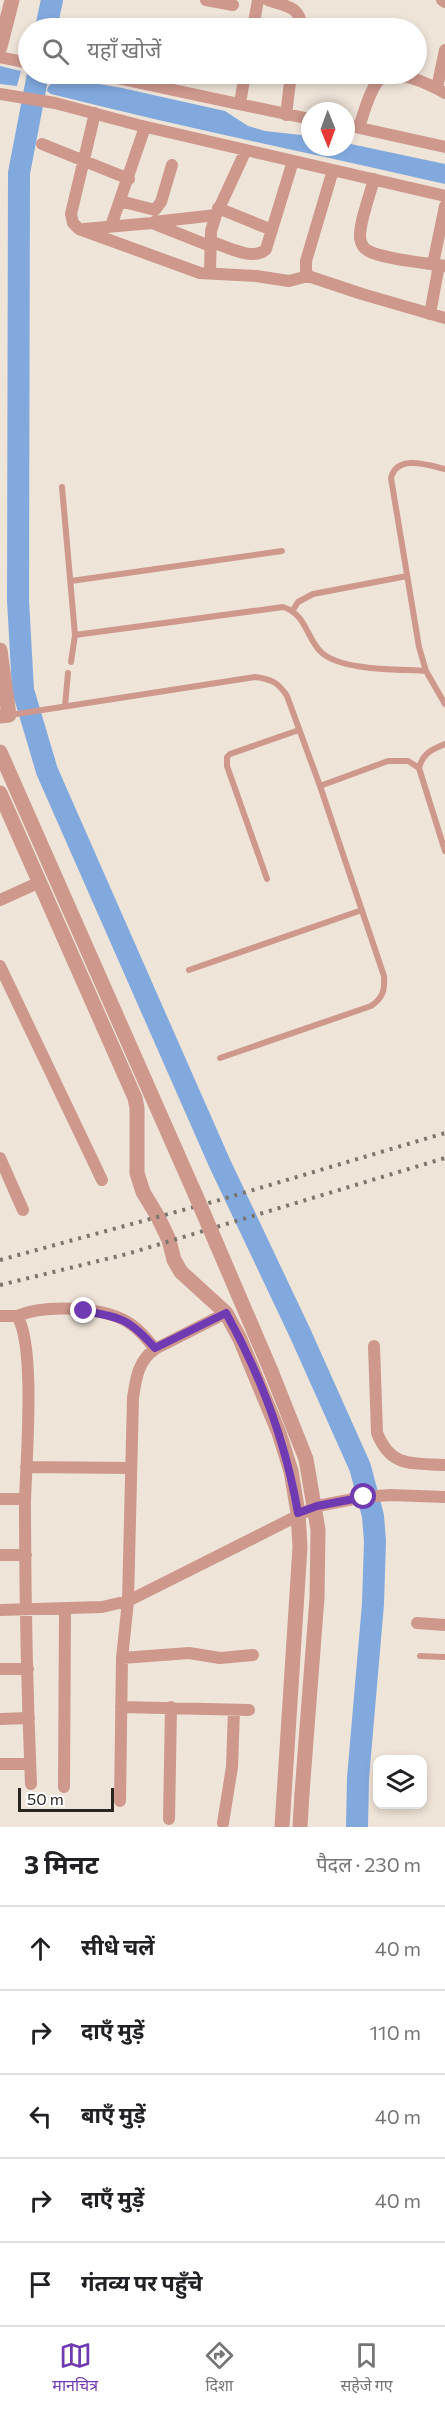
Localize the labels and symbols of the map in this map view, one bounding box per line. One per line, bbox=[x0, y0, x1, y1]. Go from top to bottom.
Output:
north arrow bbox=[301, 102, 355, 156]
route end bbox=[70, 1297, 96, 1323]
route start bbox=[350, 1483, 376, 1509]
scale bar bbox=[18, 1785, 114, 1812]

